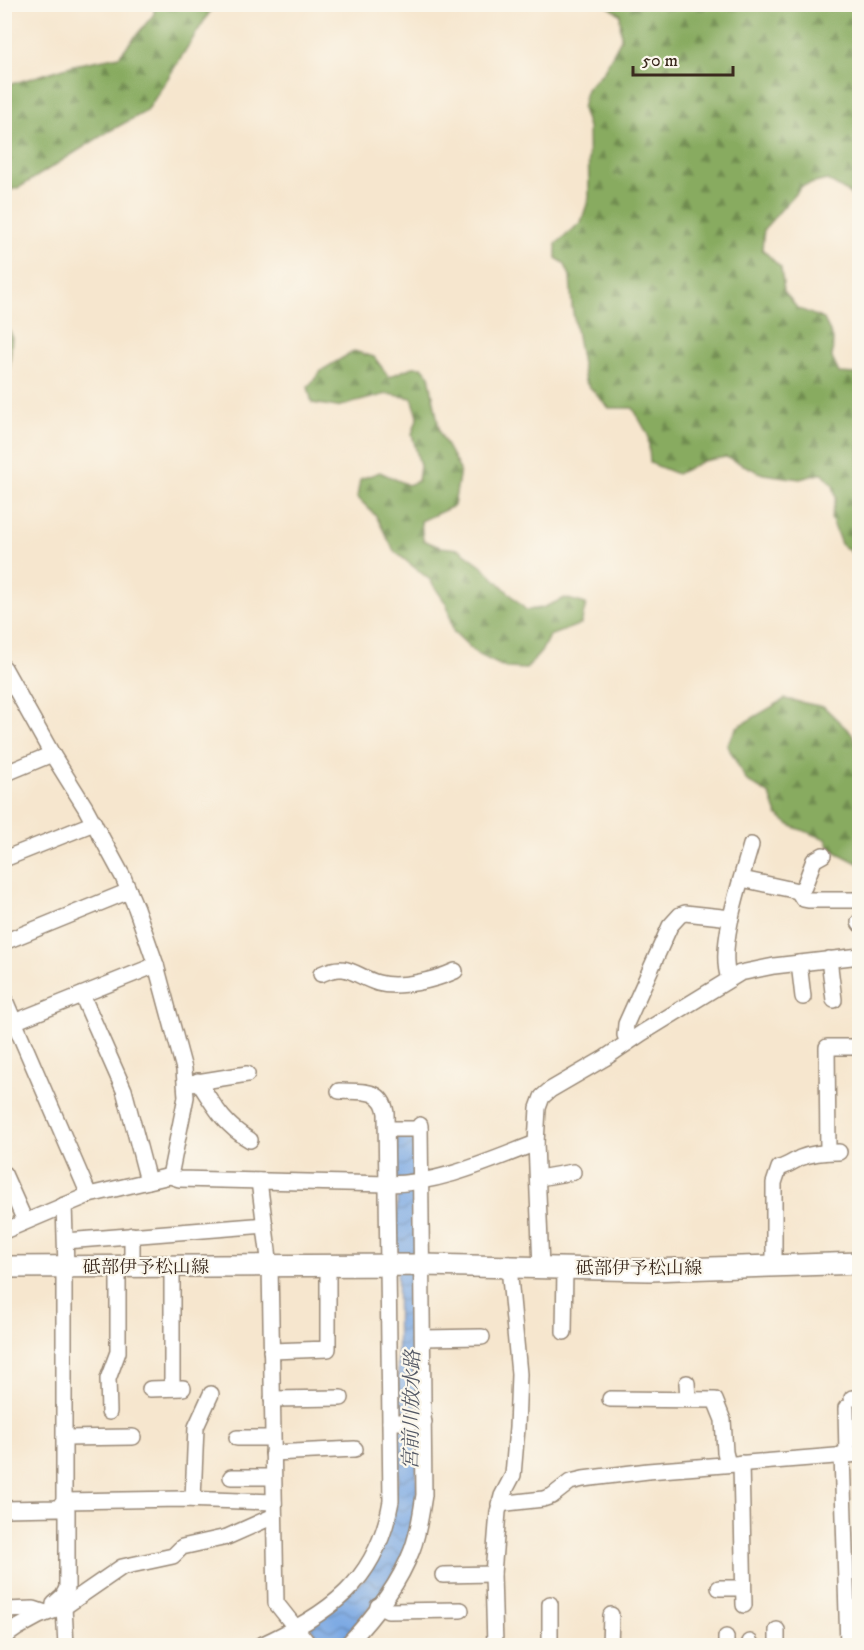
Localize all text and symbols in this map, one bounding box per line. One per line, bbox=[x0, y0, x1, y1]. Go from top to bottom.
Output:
scale bar bbox=[633, 39, 734, 77]
text: 50 m bbox=[642, 50, 678, 72]
street label: 砥部伊予松山線 bbox=[83, 1257, 209, 1279]
street label: 砥部伊予松山線 bbox=[576, 1258, 702, 1280]
water label: 宮前川放水路 bbox=[399, 1348, 426, 1470]

